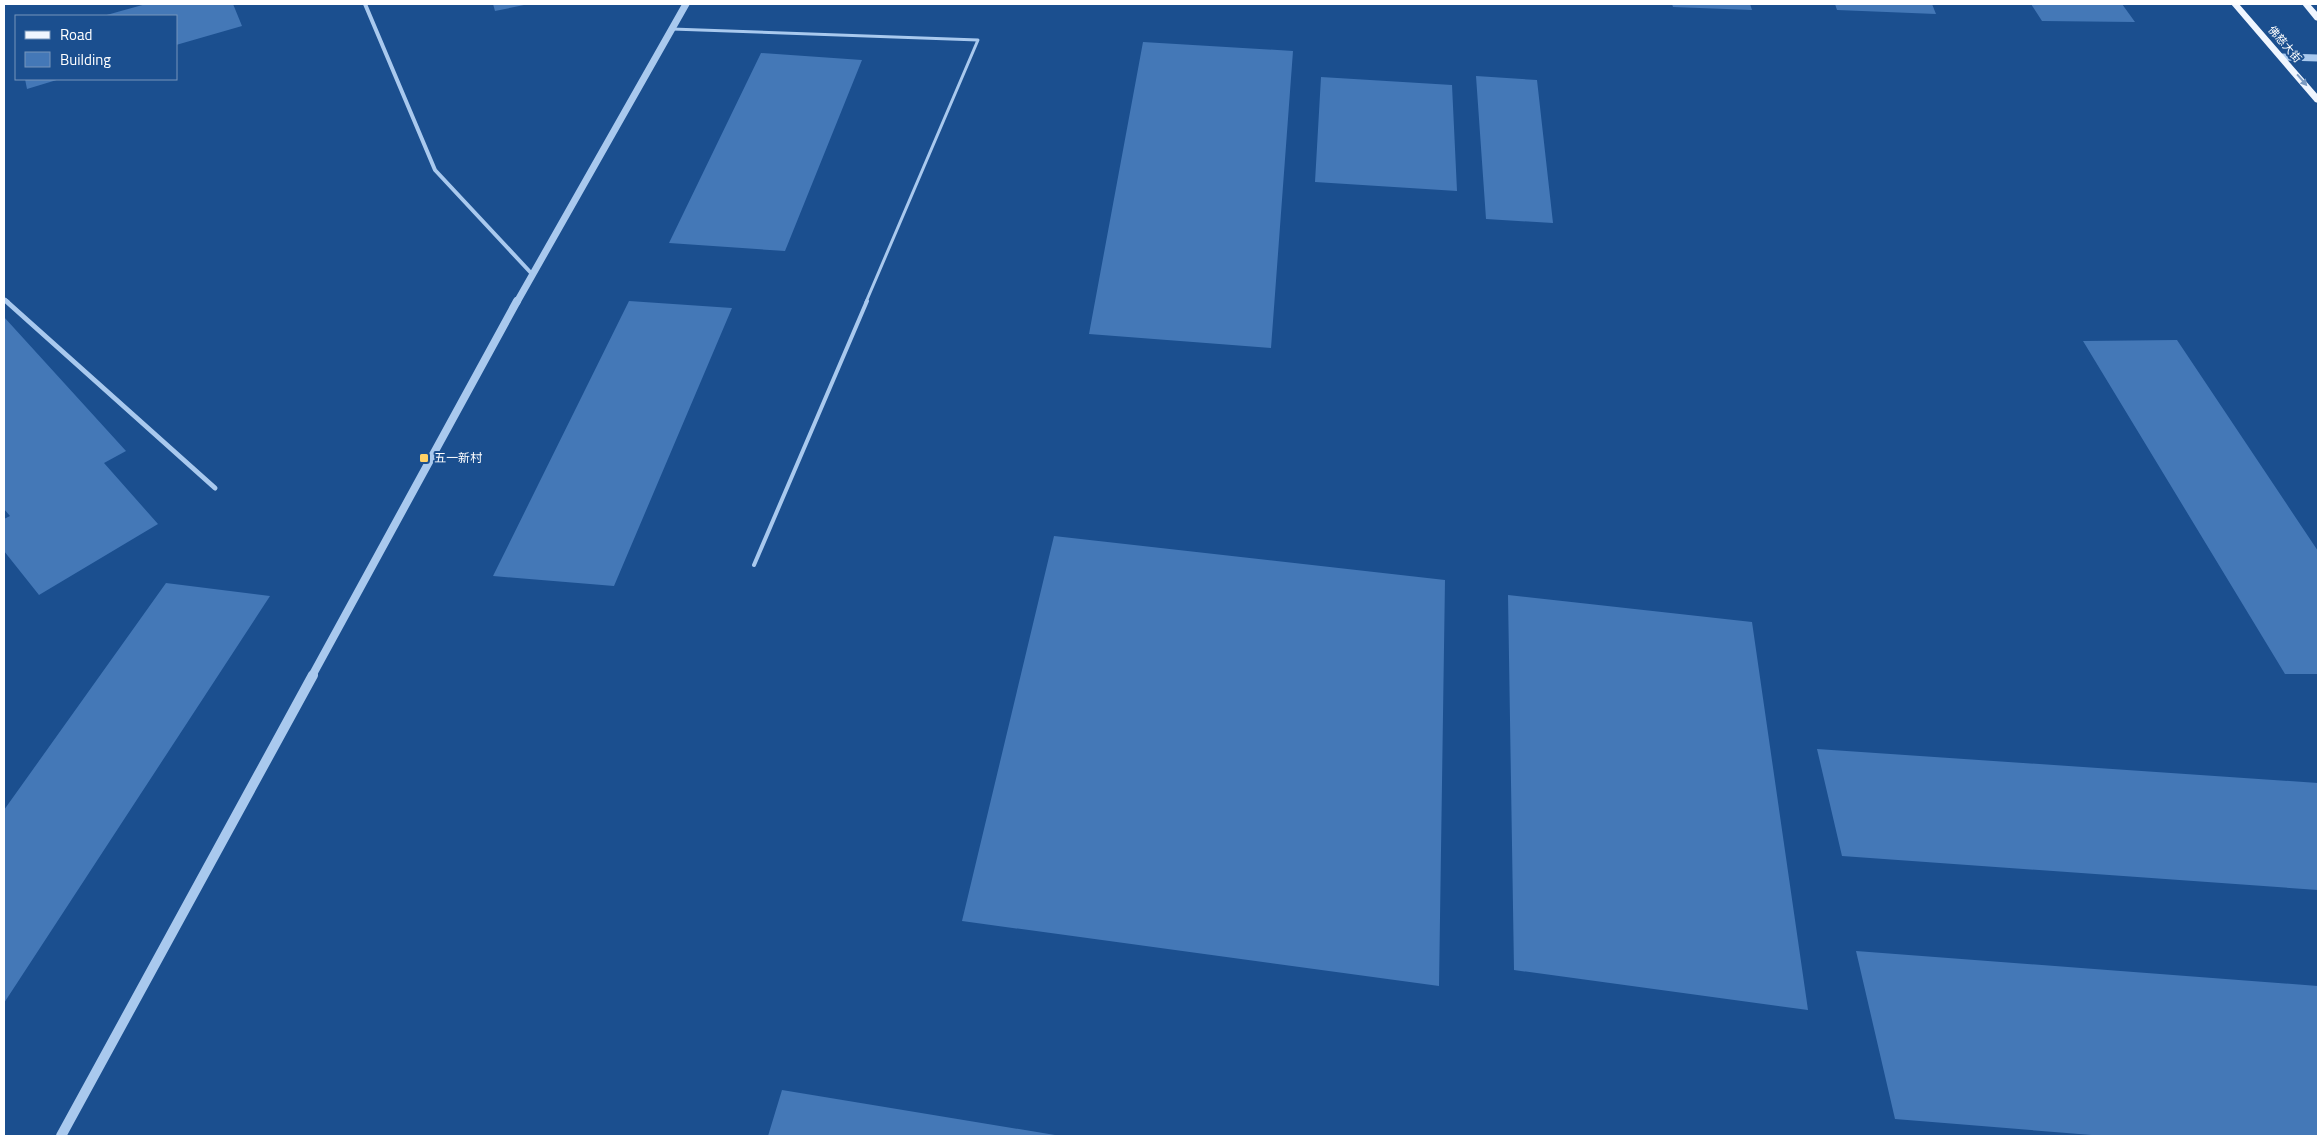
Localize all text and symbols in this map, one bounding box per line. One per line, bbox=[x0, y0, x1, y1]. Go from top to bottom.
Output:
legend bbox=[15, 15, 178, 80]
street label: 佛慈大街 bbox=[2265, 22, 2305, 66]
text: Road bbox=[60, 23, 92, 46]
text: Building bbox=[60, 48, 111, 71]
one-way arrow bbox=[2296, 74, 2307, 87]
place label: 五一新村 bbox=[434, 448, 483, 467]
marker: 五一新村 bbox=[418, 452, 430, 464]

